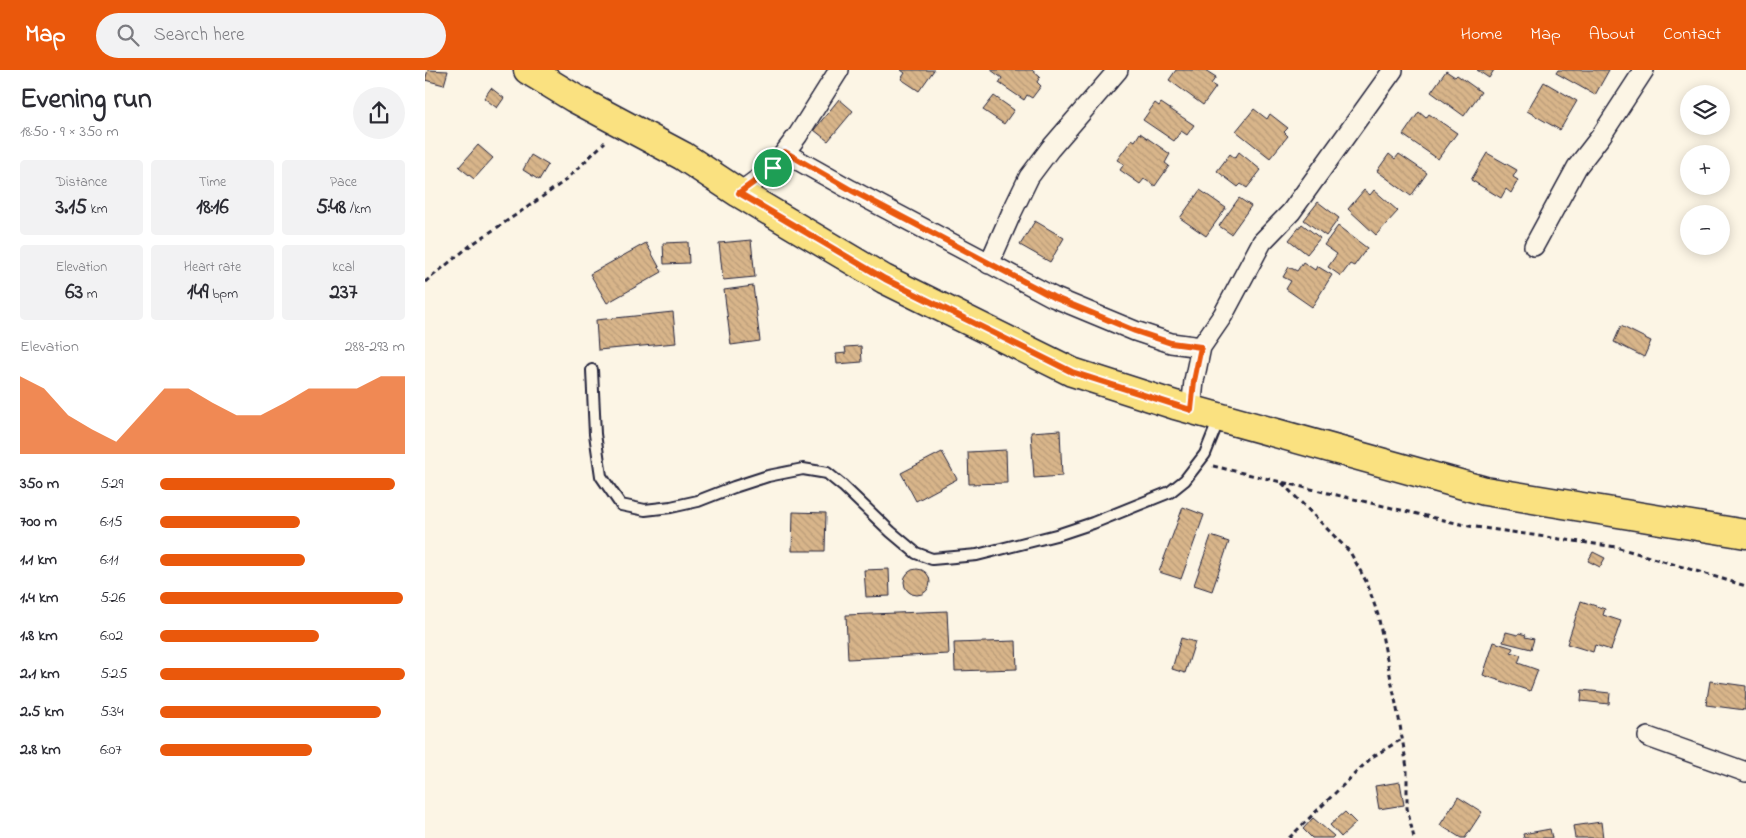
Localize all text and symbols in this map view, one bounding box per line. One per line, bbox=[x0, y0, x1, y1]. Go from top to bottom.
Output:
search box bbox=[96, 13, 446, 58]
text: Map bbox=[25, 18, 66, 53]
icon: search bbox=[114, 21, 142, 49]
text: Search here bbox=[154, 22, 245, 49]
text: Home bbox=[1461, 22, 1502, 48]
text: Map bbox=[1530, 22, 1561, 48]
text: About bbox=[1589, 22, 1635, 48]
text: Contact bbox=[1663, 22, 1721, 48]
text: Evening run bbox=[20, 80, 152, 121]
map controls bbox=[1680, 85, 1730, 255]
button: layers bbox=[1680, 85, 1730, 135]
button: share bbox=[353, 87, 405, 139]
text: 18:50 · 9 × 350 m bbox=[20, 120, 119, 144]
button: + bbox=[1680, 145, 1730, 195]
pin bbox=[752, 147, 794, 189]
icon: arrive bbox=[759, 154, 787, 182]
text: Distance bbox=[56, 172, 107, 193]
text: Time bbox=[199, 172, 226, 193]
text: Pace bbox=[330, 172, 357, 193]
text: 3.15 bbox=[55, 193, 87, 223]
text: 18:16 bbox=[196, 193, 229, 223]
text: 5:48 bbox=[316, 193, 346, 223]
text: km bbox=[87, 199, 108, 220]
text: /km bbox=[346, 199, 371, 220]
button: − bbox=[1680, 205, 1730, 255]
text: Elevation bbox=[56, 257, 107, 278]
text: Heart rate bbox=[184, 257, 241, 278]
text: kcal bbox=[332, 257, 355, 278]
text: 63 bbox=[65, 278, 83, 308]
text: 149 bbox=[187, 278, 209, 308]
text: 237 bbox=[330, 278, 357, 308]
text: m bbox=[83, 284, 98, 305]
text: bpm bbox=[209, 284, 238, 305]
text: Elevation bbox=[20, 335, 79, 359]
text: 288–293 m bbox=[345, 335, 405, 359]
text: 350 m bbox=[20, 472, 59, 496]
text: 5:29 bbox=[100, 472, 123, 496]
text: 700 m bbox=[20, 510, 57, 534]
text: 6:15 bbox=[100, 510, 123, 534]
text: 1.1 km bbox=[20, 548, 57, 572]
text: 6:11 bbox=[100, 548, 119, 572]
text: 1.4 km bbox=[20, 586, 58, 610]
text: 5:26 bbox=[100, 586, 126, 610]
text: 1.8 km bbox=[20, 624, 58, 648]
text: 6:02 bbox=[100, 624, 123, 648]
text: 2.1 km bbox=[20, 662, 60, 686]
text: 5:25 bbox=[100, 662, 128, 686]
text: 2.5 km bbox=[20, 700, 64, 724]
text: 5:34 bbox=[100, 700, 124, 724]
text: 2.8 km bbox=[20, 738, 61, 762]
text: 6:07 bbox=[100, 738, 122, 762]

